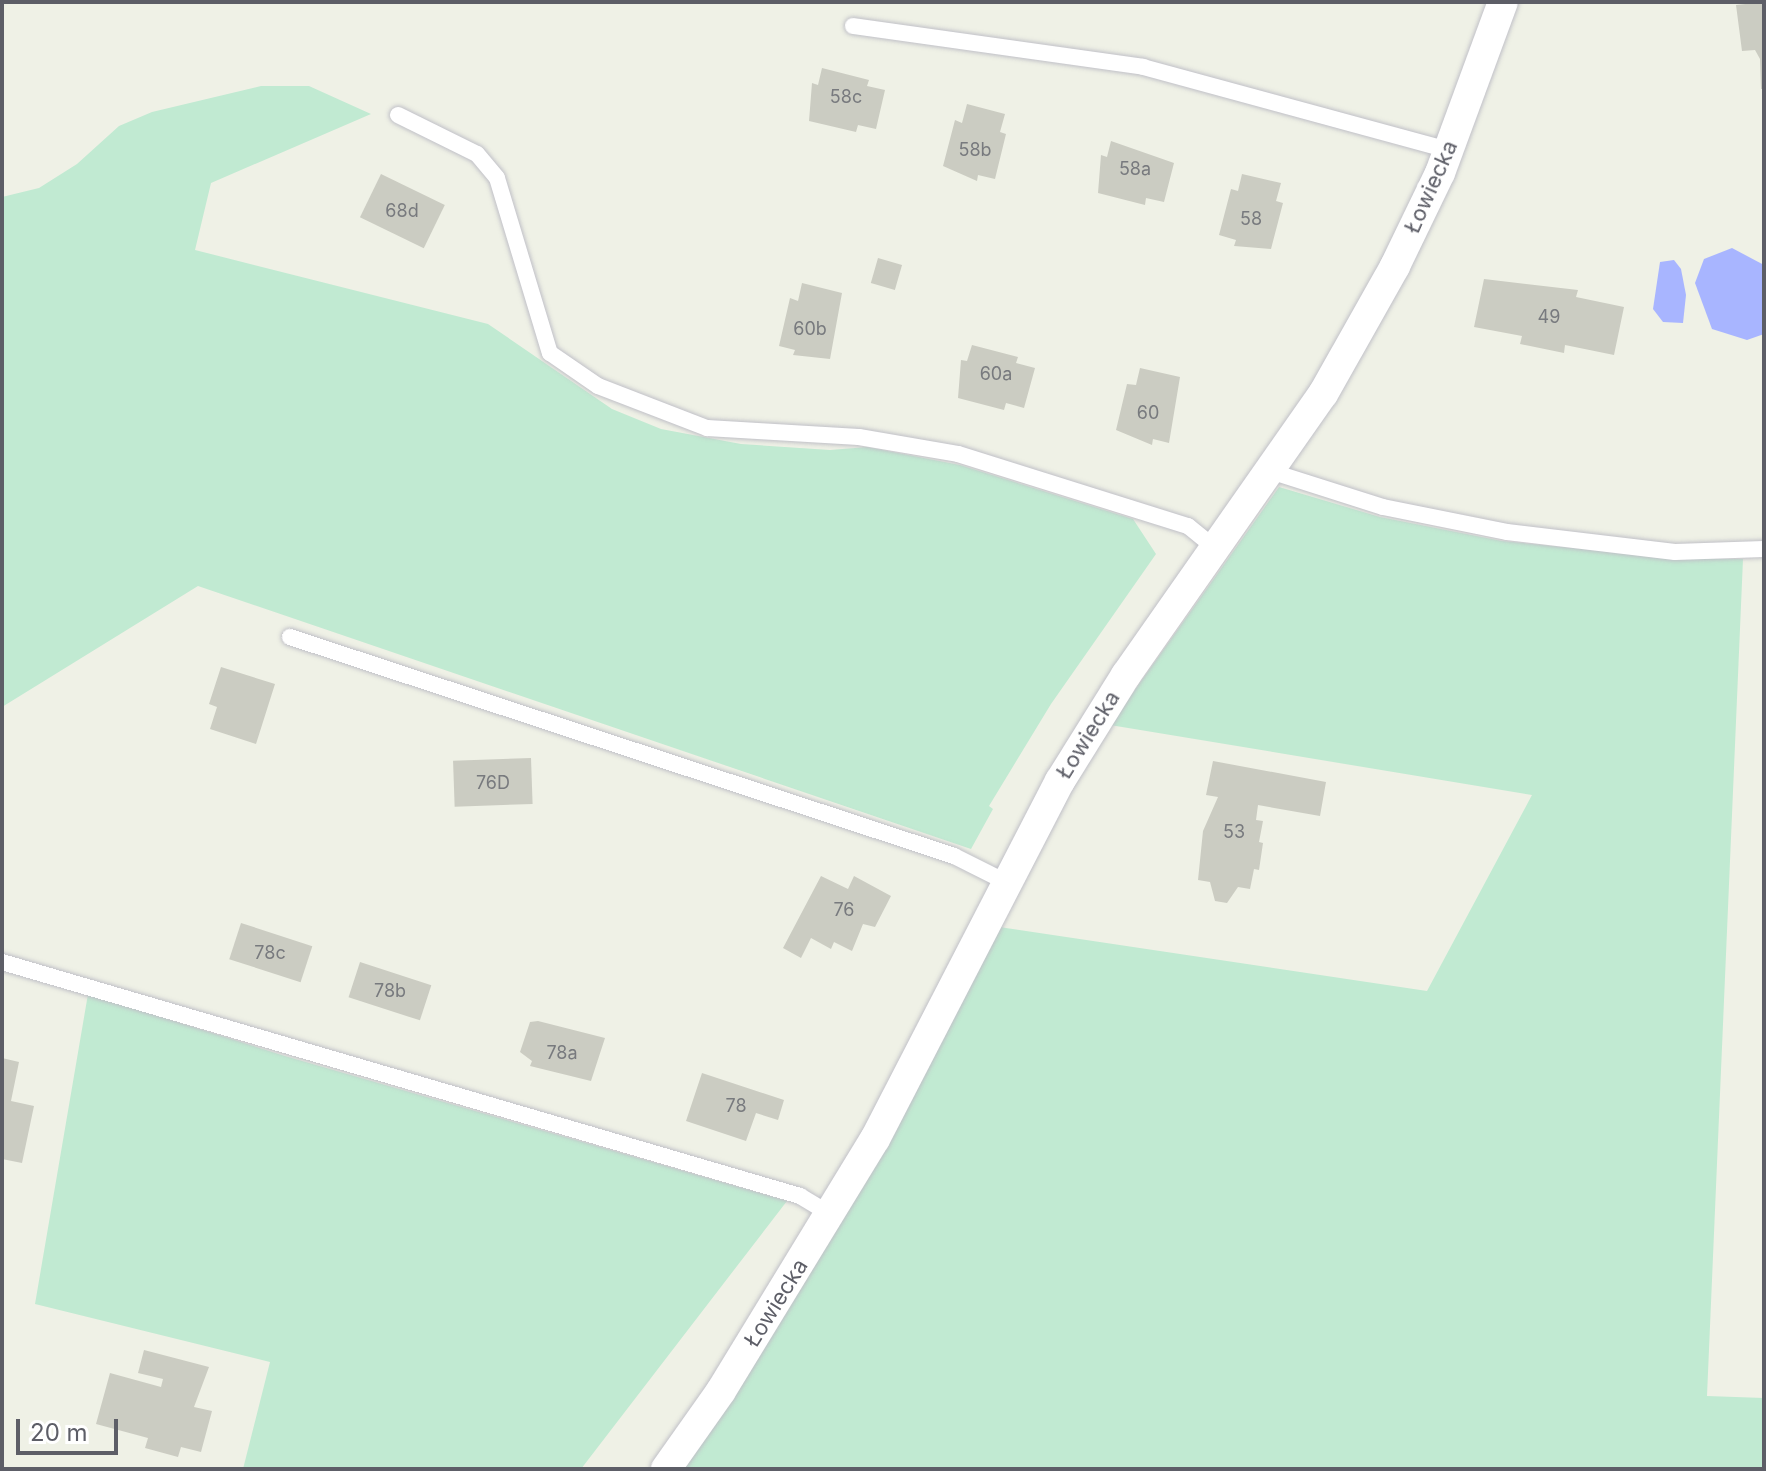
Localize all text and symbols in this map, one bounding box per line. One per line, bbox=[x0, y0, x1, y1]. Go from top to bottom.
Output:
house number: 58c bbox=[830, 86, 862, 108]
street label: Łowiecka bbox=[1399, 136, 1463, 238]
house number: 58b bbox=[958, 139, 992, 161]
house number: 58a bbox=[1119, 158, 1151, 180]
house number: 68d bbox=[385, 200, 419, 222]
house number: 58 bbox=[1240, 208, 1262, 230]
house number: 49 bbox=[1538, 306, 1560, 328]
house number: 60b bbox=[793, 318, 827, 340]
house number: 60a bbox=[980, 363, 1012, 385]
house number: 60 bbox=[1137, 402, 1159, 424]
street label: Łowiecka bbox=[1051, 686, 1125, 784]
house number: 76D bbox=[476, 772, 510, 794]
house number: 53 bbox=[1223, 821, 1245, 843]
house number: 76 bbox=[833, 899, 855, 921]
house number: 78c bbox=[254, 942, 286, 964]
house number: 78b bbox=[374, 980, 406, 1002]
house number: 78a bbox=[546, 1042, 578, 1064]
house number: 78 bbox=[725, 1095, 747, 1117]
street label: Łowiecka bbox=[739, 1254, 813, 1352]
scale bar bbox=[20, 1403, 122, 1453]
text: 20 m bbox=[30, 1418, 88, 1447]

